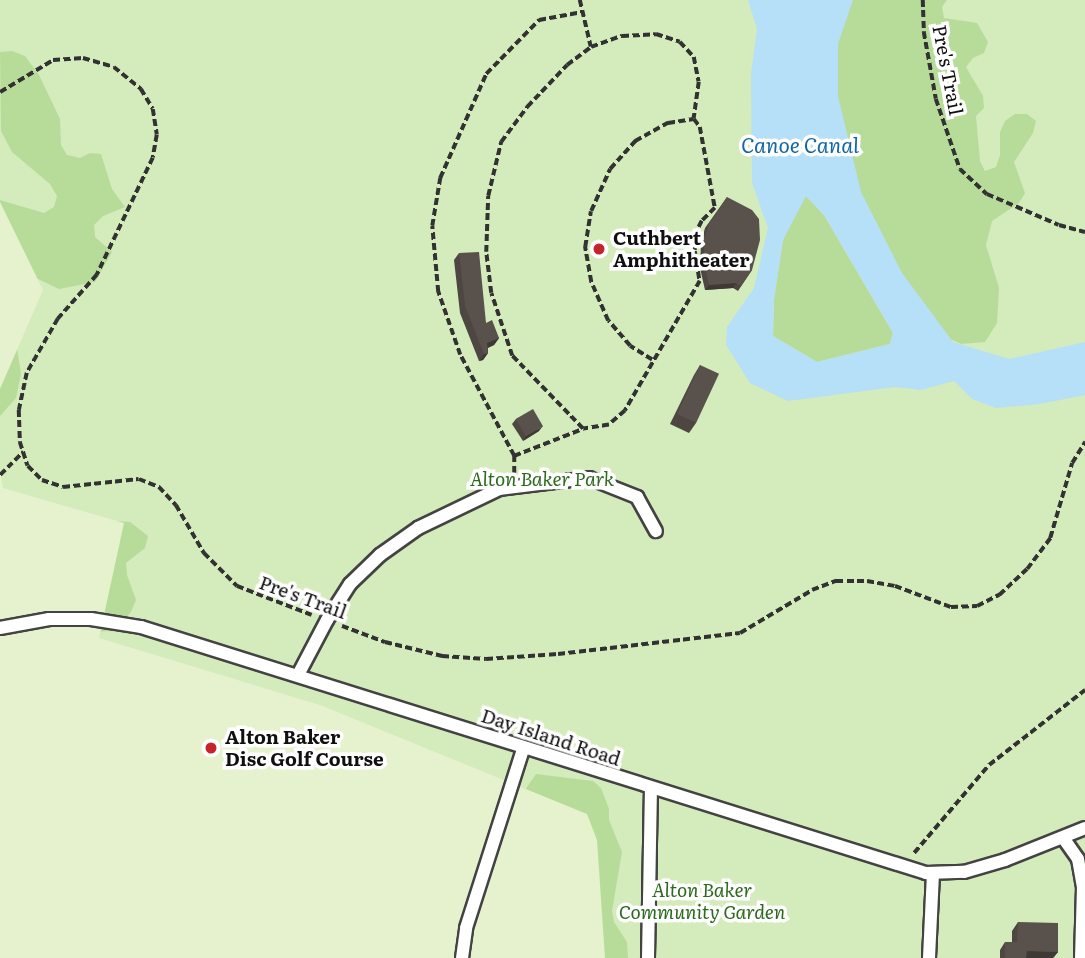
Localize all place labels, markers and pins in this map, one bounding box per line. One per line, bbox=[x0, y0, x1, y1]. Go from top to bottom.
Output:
place label: Cuthbert Amphitheater bbox=[613, 227, 749, 271]
marker: Cuthbert Amphitheater bbox=[591, 241, 607, 257]
place label: Alton Baker Disc Golf Course bbox=[225, 726, 384, 770]
marker: Alton Baker Disc Golf Course bbox=[203, 740, 219, 756]

